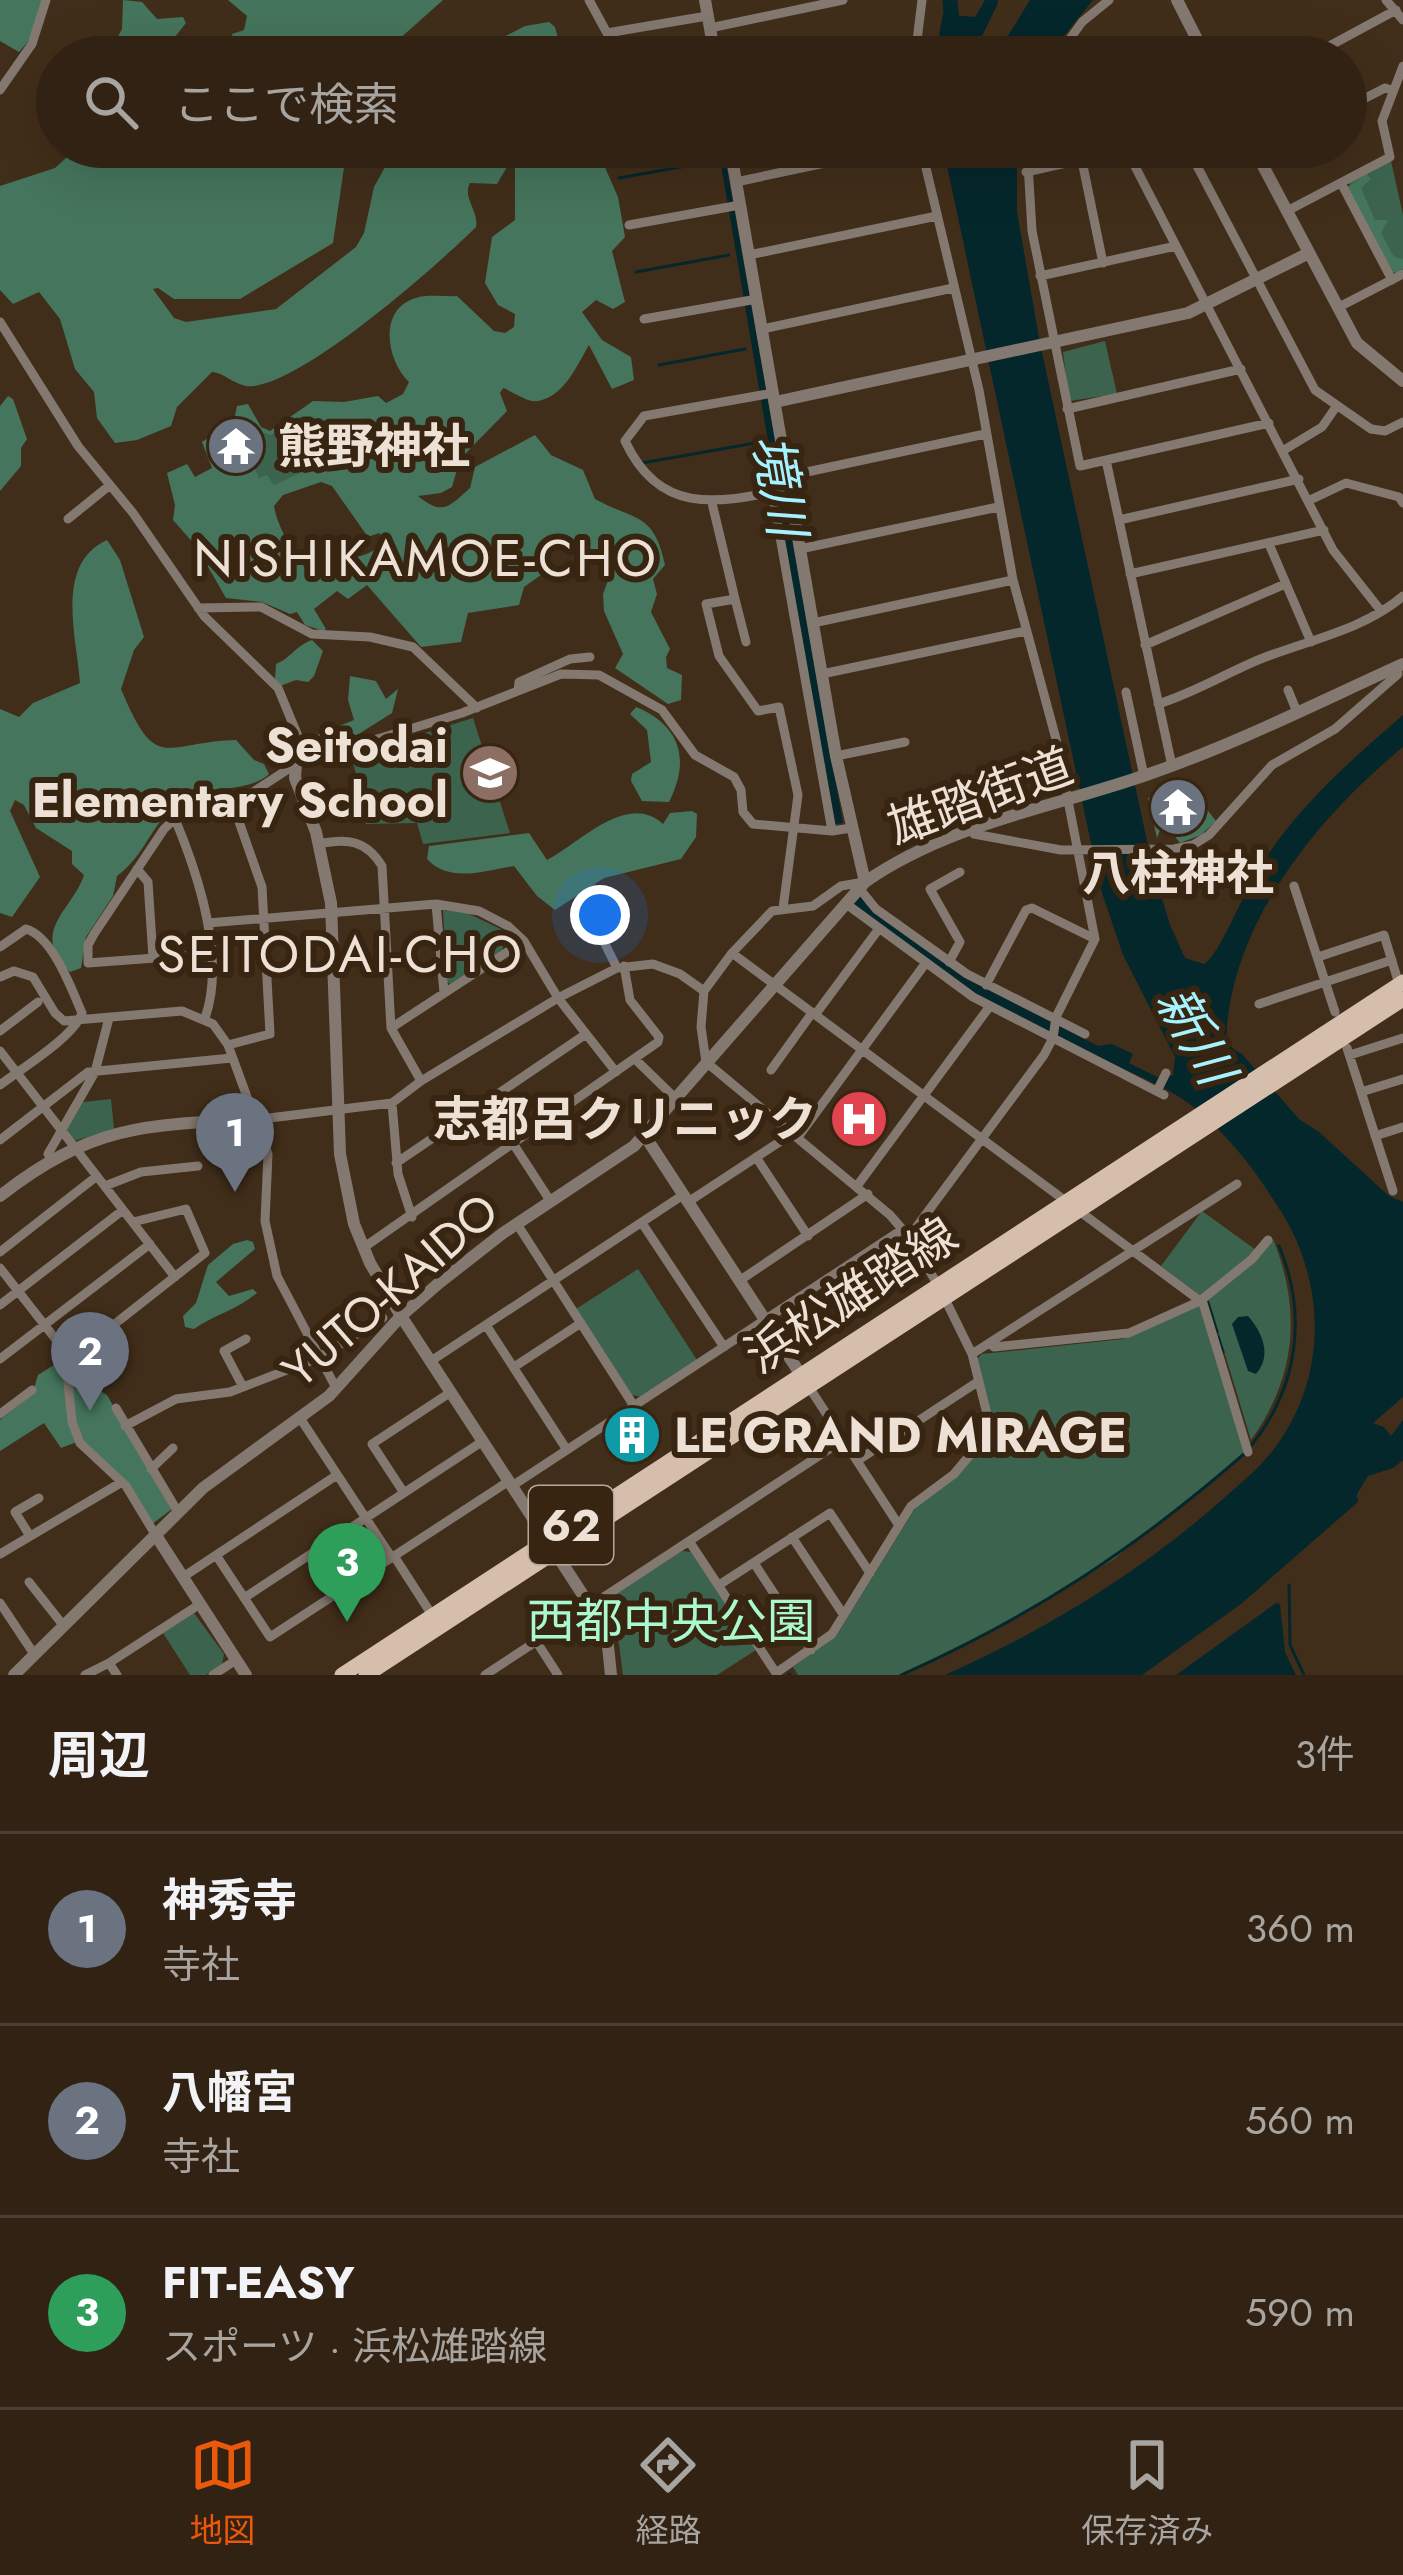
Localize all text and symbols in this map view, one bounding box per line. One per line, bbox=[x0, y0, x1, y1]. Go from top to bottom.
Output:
search box bbox=[36, 36, 1367, 168]
icon: search bbox=[78, 69, 144, 135]
text: ここで検索 bbox=[174, 72, 399, 137]
place label: 熊野神社 bbox=[278, 412, 470, 481]
temple icon: 熊野神社 bbox=[205, 415, 267, 477]
water label: 境川 bbox=[735, 428, 826, 547]
district label: NISHIKAMOE-CHO bbox=[193, 521, 659, 595]
place label: Seitodai Elementary School bbox=[32, 711, 448, 835]
street label: 雄踏街道 bbox=[878, 731, 1082, 862]
school or university icon: Seitodai Elementary School bbox=[459, 742, 521, 804]
temple icon: 八柱神社 bbox=[1147, 776, 1209, 838]
place label: 八柱神社 bbox=[1082, 839, 1274, 908]
your location bbox=[570, 885, 630, 945]
district label: SEITODAI-CHO bbox=[157, 917, 525, 991]
water label: 新川 bbox=[1139, 972, 1256, 1102]
place label: 志都呂クリニック bbox=[433, 1085, 817, 1154]
hospital icon: 志都呂クリニック bbox=[828, 1088, 890, 1150]
pin: 1 bbox=[196, 1093, 274, 1192]
street label: YUTO-KAIDO bbox=[267, 1177, 513, 1404]
street label: 浜松雄踏線 bbox=[732, 1201, 971, 1390]
pin: 2 bbox=[51, 1312, 129, 1411]
place label: LE GRAND MIRAGE bbox=[674, 1401, 1127, 1470]
building icon: LE GRAND MIRAGE bbox=[601, 1404, 663, 1466]
road number: 62 bbox=[529, 1486, 613, 1564]
pin: 3 bbox=[308, 1523, 386, 1622]
park label: 西都中央公園 bbox=[527, 1587, 815, 1656]
text: 周辺 bbox=[48, 1718, 150, 1792]
text: 3件 bbox=[1295, 1726, 1355, 1783]
text: 神秀寺 bbox=[162, 1868, 297, 1933]
text: 1 bbox=[77, 1900, 97, 1957]
text: 360 m bbox=[1246, 1900, 1355, 1957]
text: 寺社 bbox=[162, 1936, 240, 1993]
text: 八幡宮 bbox=[162, 2060, 297, 2125]
text: 2 bbox=[74, 2092, 100, 2149]
text: 560 m bbox=[1245, 2092, 1355, 2149]
text: 寺社 bbox=[162, 2128, 240, 2185]
text: FIT-EASY bbox=[162, 2250, 355, 2315]
text: 3 bbox=[75, 2284, 99, 2341]
text: 590 m bbox=[1245, 2284, 1355, 2341]
text: スポーツ · 浜松雄踏線 bbox=[162, 2318, 547, 2375]
tab: 地図 bbox=[190, 2432, 256, 2554]
tab: 経路 bbox=[635, 2432, 701, 2554]
tab: 保存済み bbox=[1081, 2432, 1213, 2554]

